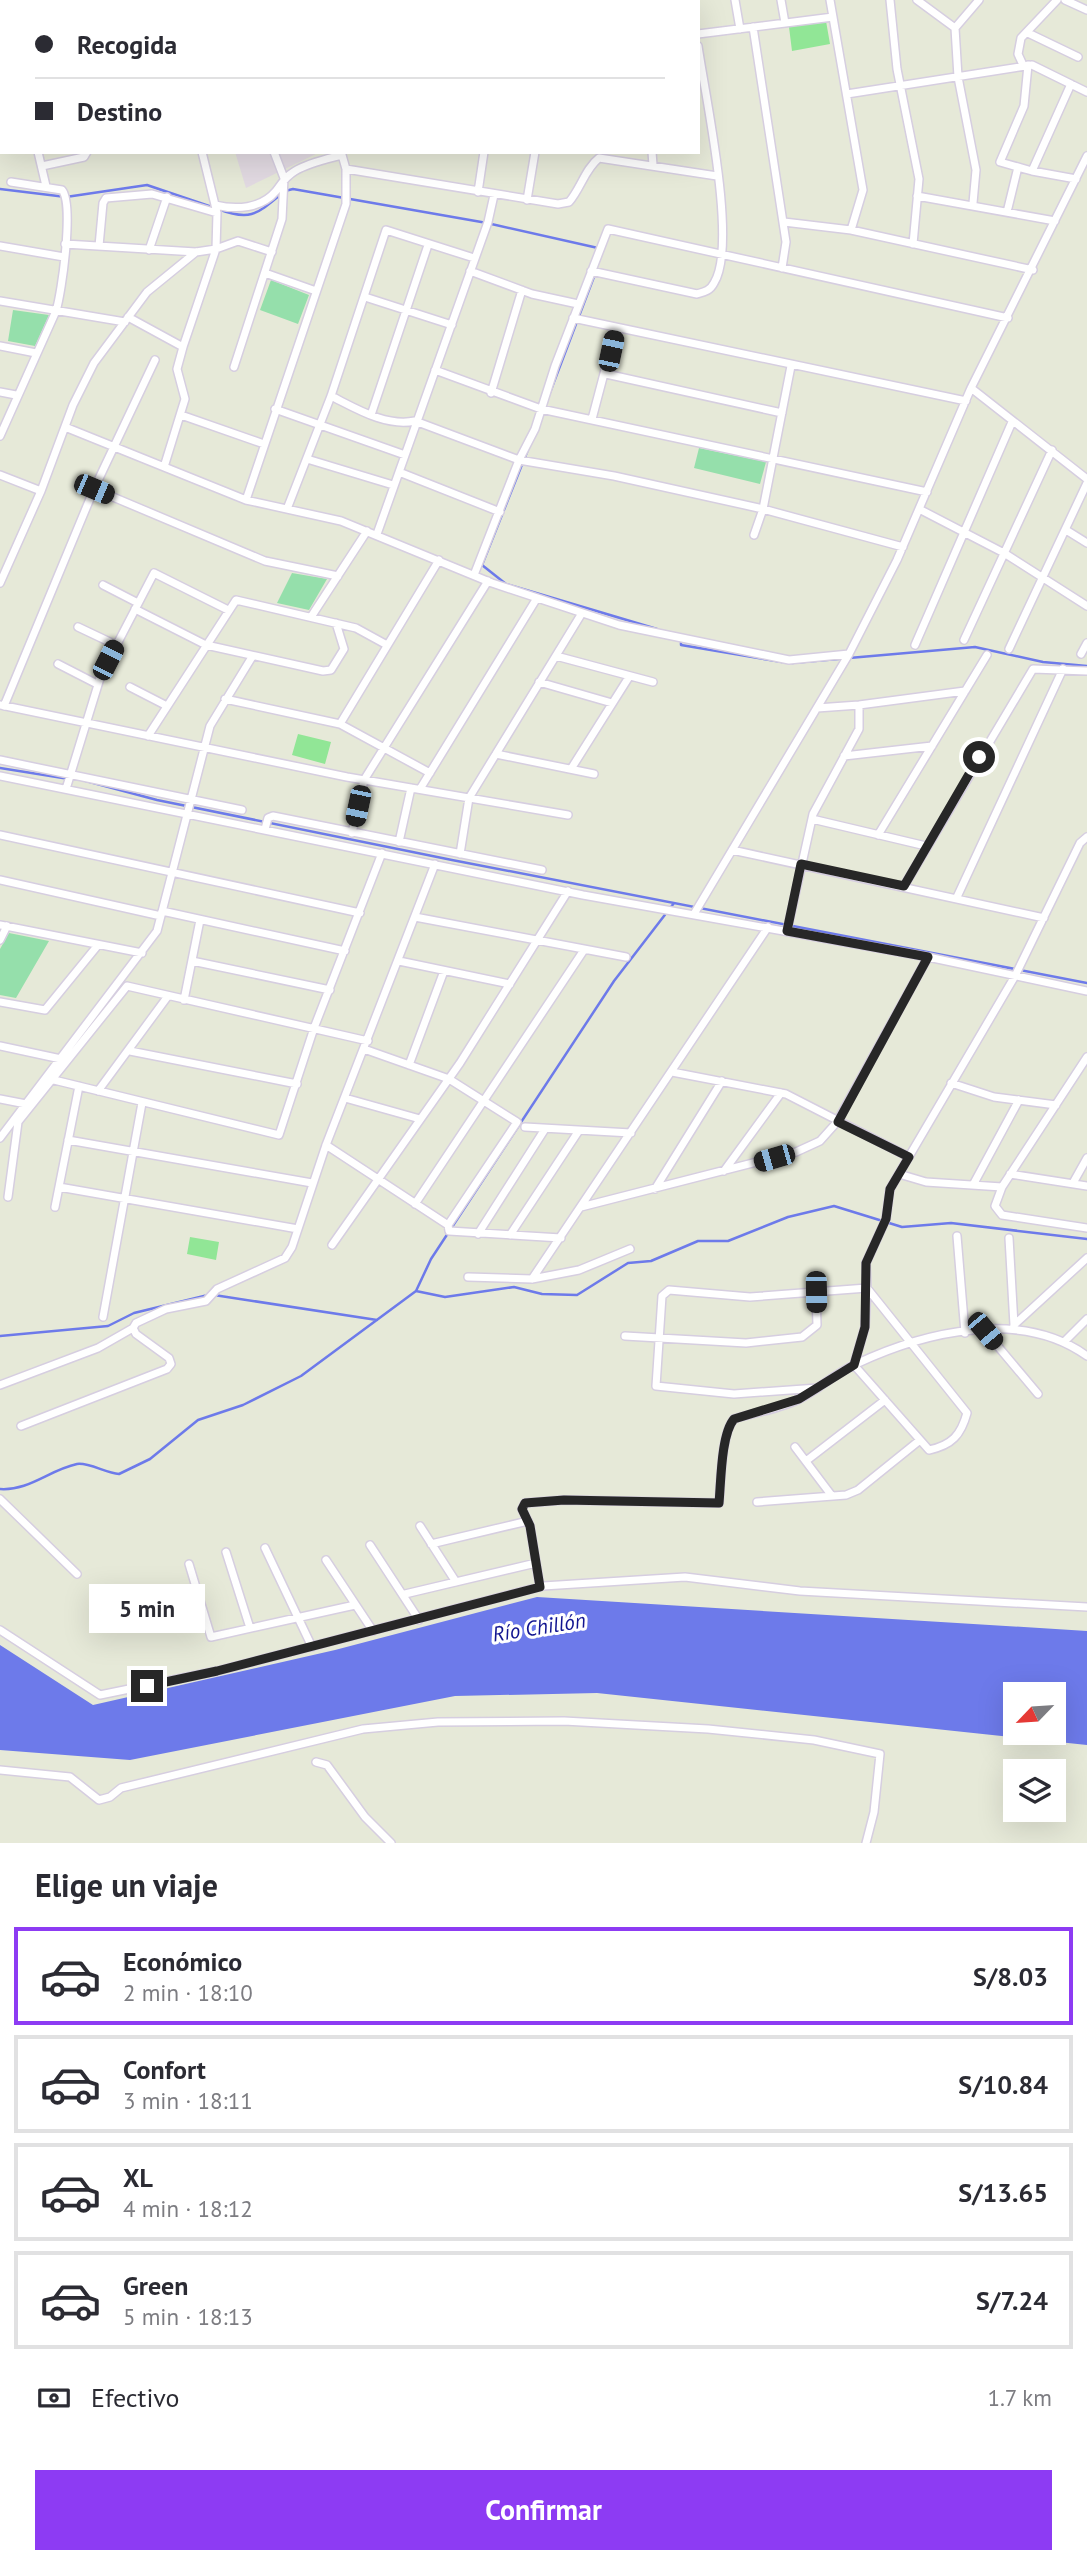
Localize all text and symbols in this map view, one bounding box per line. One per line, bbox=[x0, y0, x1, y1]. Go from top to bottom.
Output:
text: Recogida bbox=[77, 28, 177, 61]
text: Destino bbox=[77, 95, 162, 128]
car bbox=[597, 328, 626, 374]
car bbox=[71, 471, 118, 507]
car bbox=[90, 637, 127, 683]
route start bbox=[963, 741, 995, 773]
car bbox=[344, 783, 373, 829]
car bbox=[751, 1142, 798, 1174]
car bbox=[806, 1271, 827, 1313]
car bbox=[964, 1308, 1007, 1354]
callout: 5 min bbox=[89, 1584, 205, 1634]
text: 5 min bbox=[119, 1594, 175, 1623]
water label: Río Chillón bbox=[491, 1606, 587, 1648]
route end bbox=[131, 1670, 163, 1702]
north arrow bbox=[1003, 1682, 1066, 1745]
map controls bbox=[1003, 1682, 1066, 1822]
button: layers bbox=[1003, 1759, 1066, 1822]
text: Elige un viaje bbox=[35, 1864, 218, 1906]
icon: car bbox=[39, 1945, 102, 2008]
text: Económico bbox=[123, 1945, 242, 1978]
text: S/8.03 bbox=[973, 1960, 1048, 1993]
text: 2 min · 18:10 bbox=[123, 1978, 253, 2007]
icon: car bbox=[39, 2053, 102, 2116]
text: Confort bbox=[123, 2053, 206, 2086]
text: S/10.84 bbox=[958, 2068, 1048, 2101]
text: 3 min · 18:11 bbox=[123, 2086, 253, 2115]
icon: car bbox=[39, 2161, 102, 2224]
text: XL bbox=[123, 2161, 153, 2194]
text: S/13.65 bbox=[958, 2176, 1048, 2209]
text: 4 min · 18:12 bbox=[123, 2194, 253, 2223]
icon: car bbox=[39, 2269, 102, 2332]
text: Green bbox=[123, 2269, 188, 2302]
text: S/7.24 bbox=[976, 2284, 1048, 2317]
text: 5 min · 18:13 bbox=[123, 2302, 253, 2331]
icon: cash bbox=[35, 2379, 73, 2417]
text: Efectivo bbox=[91, 2381, 180, 2414]
text: 1.7 km bbox=[987, 2383, 1052, 2412]
button: Confirmar bbox=[35, 2470, 1052, 2550]

